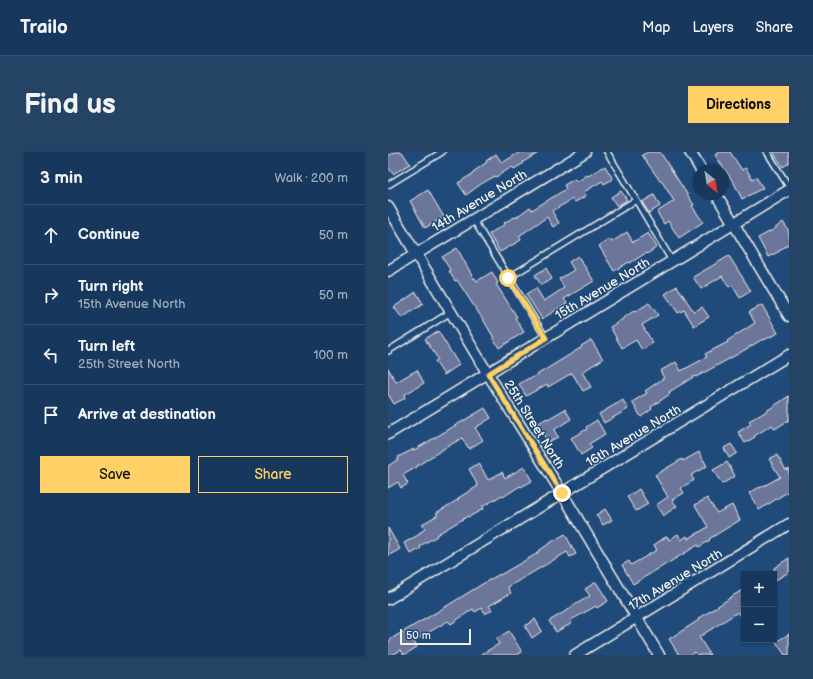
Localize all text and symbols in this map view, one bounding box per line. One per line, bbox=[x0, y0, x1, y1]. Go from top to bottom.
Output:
text: Trailo bbox=[20, 16, 68, 39]
text: Map bbox=[642, 19, 670, 36]
text: Layers bbox=[692, 19, 734, 36]
text: Share bbox=[756, 19, 793, 36]
button: Directions bbox=[688, 86, 789, 123]
text: Find us bbox=[24, 88, 116, 121]
north arrow bbox=[693, 164, 729, 200]
street label: 14th Avenue North bbox=[429, 166, 530, 236]
text: 3 min bbox=[40, 168, 83, 188]
text: Walk · 200 m bbox=[275, 170, 348, 186]
icon: ahead bbox=[40, 224, 62, 246]
text: Continue bbox=[78, 225, 140, 244]
text: 50 m bbox=[319, 227, 348, 243]
street label: 15th Avenue North bbox=[552, 254, 653, 323]
route start bbox=[499, 269, 517, 287]
text: Turn right bbox=[78, 277, 143, 296]
icon: right bbox=[40, 284, 62, 306]
text: 50 m bbox=[319, 287, 348, 303]
text: 15th Avenue North bbox=[78, 296, 185, 312]
text: Turn left bbox=[78, 337, 135, 356]
icon: left bbox=[40, 344, 62, 366]
text: 100 m bbox=[313, 347, 348, 363]
text: 25th Street North bbox=[78, 356, 180, 372]
street label: 25th Street North bbox=[500, 377, 568, 472]
street label: 16th Avenue North bbox=[583, 401, 684, 471]
icon: arrive bbox=[40, 404, 62, 426]
text: Arrive at destination bbox=[78, 405, 216, 424]
button: Save bbox=[40, 456, 190, 493]
button: Share bbox=[198, 456, 348, 493]
route end bbox=[553, 484, 571, 502]
street label: 17th Avenue North bbox=[626, 546, 725, 614]
map controls bbox=[741, 571, 777, 643]
button: + bbox=[741, 571, 777, 607]
button: − bbox=[741, 607, 777, 643]
scale bar bbox=[400, 627, 471, 646]
text: 50 m bbox=[406, 629, 431, 642]

